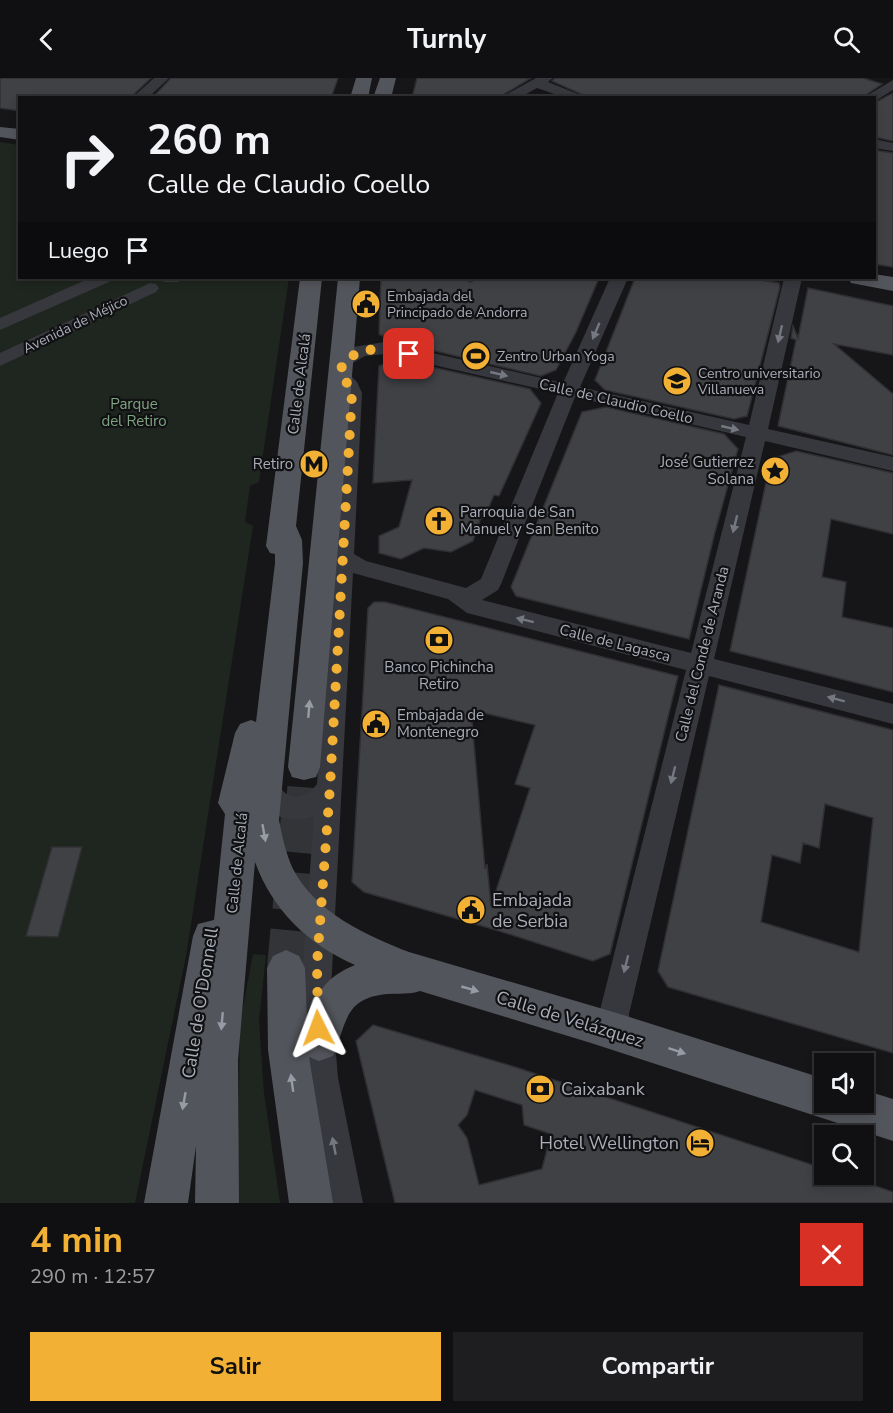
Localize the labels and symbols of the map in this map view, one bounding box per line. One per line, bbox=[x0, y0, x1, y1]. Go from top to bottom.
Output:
place label: Embajada del Principado de Andorra bbox=[387, 287, 527, 322]
public building icon: Embajada del Principado de Andorra bbox=[350, 288, 382, 320]
street label: Avenida de Méjico bbox=[20, 291, 131, 358]
one-way arrow bbox=[591, 323, 601, 341]
one-way arrow bbox=[775, 325, 784, 344]
pin bbox=[383, 328, 434, 379]
street label: Calle de Alcalá bbox=[283, 332, 315, 436]
sports icon: Zentro Urban Yoga bbox=[460, 340, 492, 372]
place label: Zentro Urban Yoga bbox=[497, 347, 615, 366]
place label: Centro universitario Villanueva bbox=[697, 364, 821, 399]
school or university icon: Centro universitario Villanueva bbox=[661, 365, 693, 397]
one-way arrow bbox=[490, 369, 508, 379]
street label: Calle de Claudio Coello bbox=[537, 374, 695, 428]
park label: Parque del Retiro bbox=[101, 394, 167, 431]
one-way arrow bbox=[720, 423, 739, 433]
metro station icon: Retiro bbox=[298, 448, 330, 480]
place label: José Gutierrez Solana bbox=[659, 452, 754, 489]
place label: Retiro bbox=[253, 454, 293, 474]
place icon: José Gutierrez Solana bbox=[759, 455, 791, 487]
place label: Parroquia de San Manuel y San Benito bbox=[460, 502, 599, 539]
church icon: Parroquia de San Manuel y San Benito bbox=[423, 505, 455, 537]
one-way arrow bbox=[729, 515, 739, 533]
street label: Calle del Conde de Aranda bbox=[670, 564, 734, 744]
one-way arrow bbox=[516, 614, 535, 624]
street label: Calle de Lagasca bbox=[557, 620, 673, 666]
bank icon: Banco Pichincha Retiro bbox=[423, 624, 455, 656]
place label: Banco Pichincha Retiro bbox=[384, 657, 494, 694]
one-way arrow bbox=[827, 694, 846, 704]
one-way arrow bbox=[304, 699, 314, 718]
place label: Embajada de Montenegro bbox=[397, 705, 484, 742]
public building icon: Embajada de Montenegro bbox=[360, 708, 392, 740]
one-way arrow bbox=[667, 765, 677, 784]
street label: Calle de Alcalá bbox=[222, 811, 252, 915]
one-way arrow bbox=[260, 823, 269, 842]
place label: Embajada de Serbia bbox=[492, 888, 572, 933]
public building icon: Embajada de Serbia bbox=[455, 894, 487, 926]
street label: Calle de O'Donnell bbox=[176, 925, 224, 1080]
one-way arrow bbox=[620, 955, 630, 973]
one-way arrow bbox=[461, 985, 479, 994]
street label: Calle de Velázquez bbox=[493, 985, 647, 1053]
position arrow bbox=[286, 996, 350, 1060]
one-way arrow bbox=[217, 1012, 227, 1031]
one-way arrow bbox=[668, 1047, 686, 1056]
one-way arrow bbox=[288, 1073, 297, 1092]
bank icon: Caixabank bbox=[524, 1073, 556, 1105]
place label: Caixabank bbox=[561, 1077, 646, 1101]
one-way arrow bbox=[179, 1091, 188, 1110]
hotel icon: Hotel Wellington bbox=[684, 1127, 716, 1159]
place label: Hotel Wellington bbox=[539, 1131, 679, 1155]
one-way arrow bbox=[329, 1136, 338, 1155]

